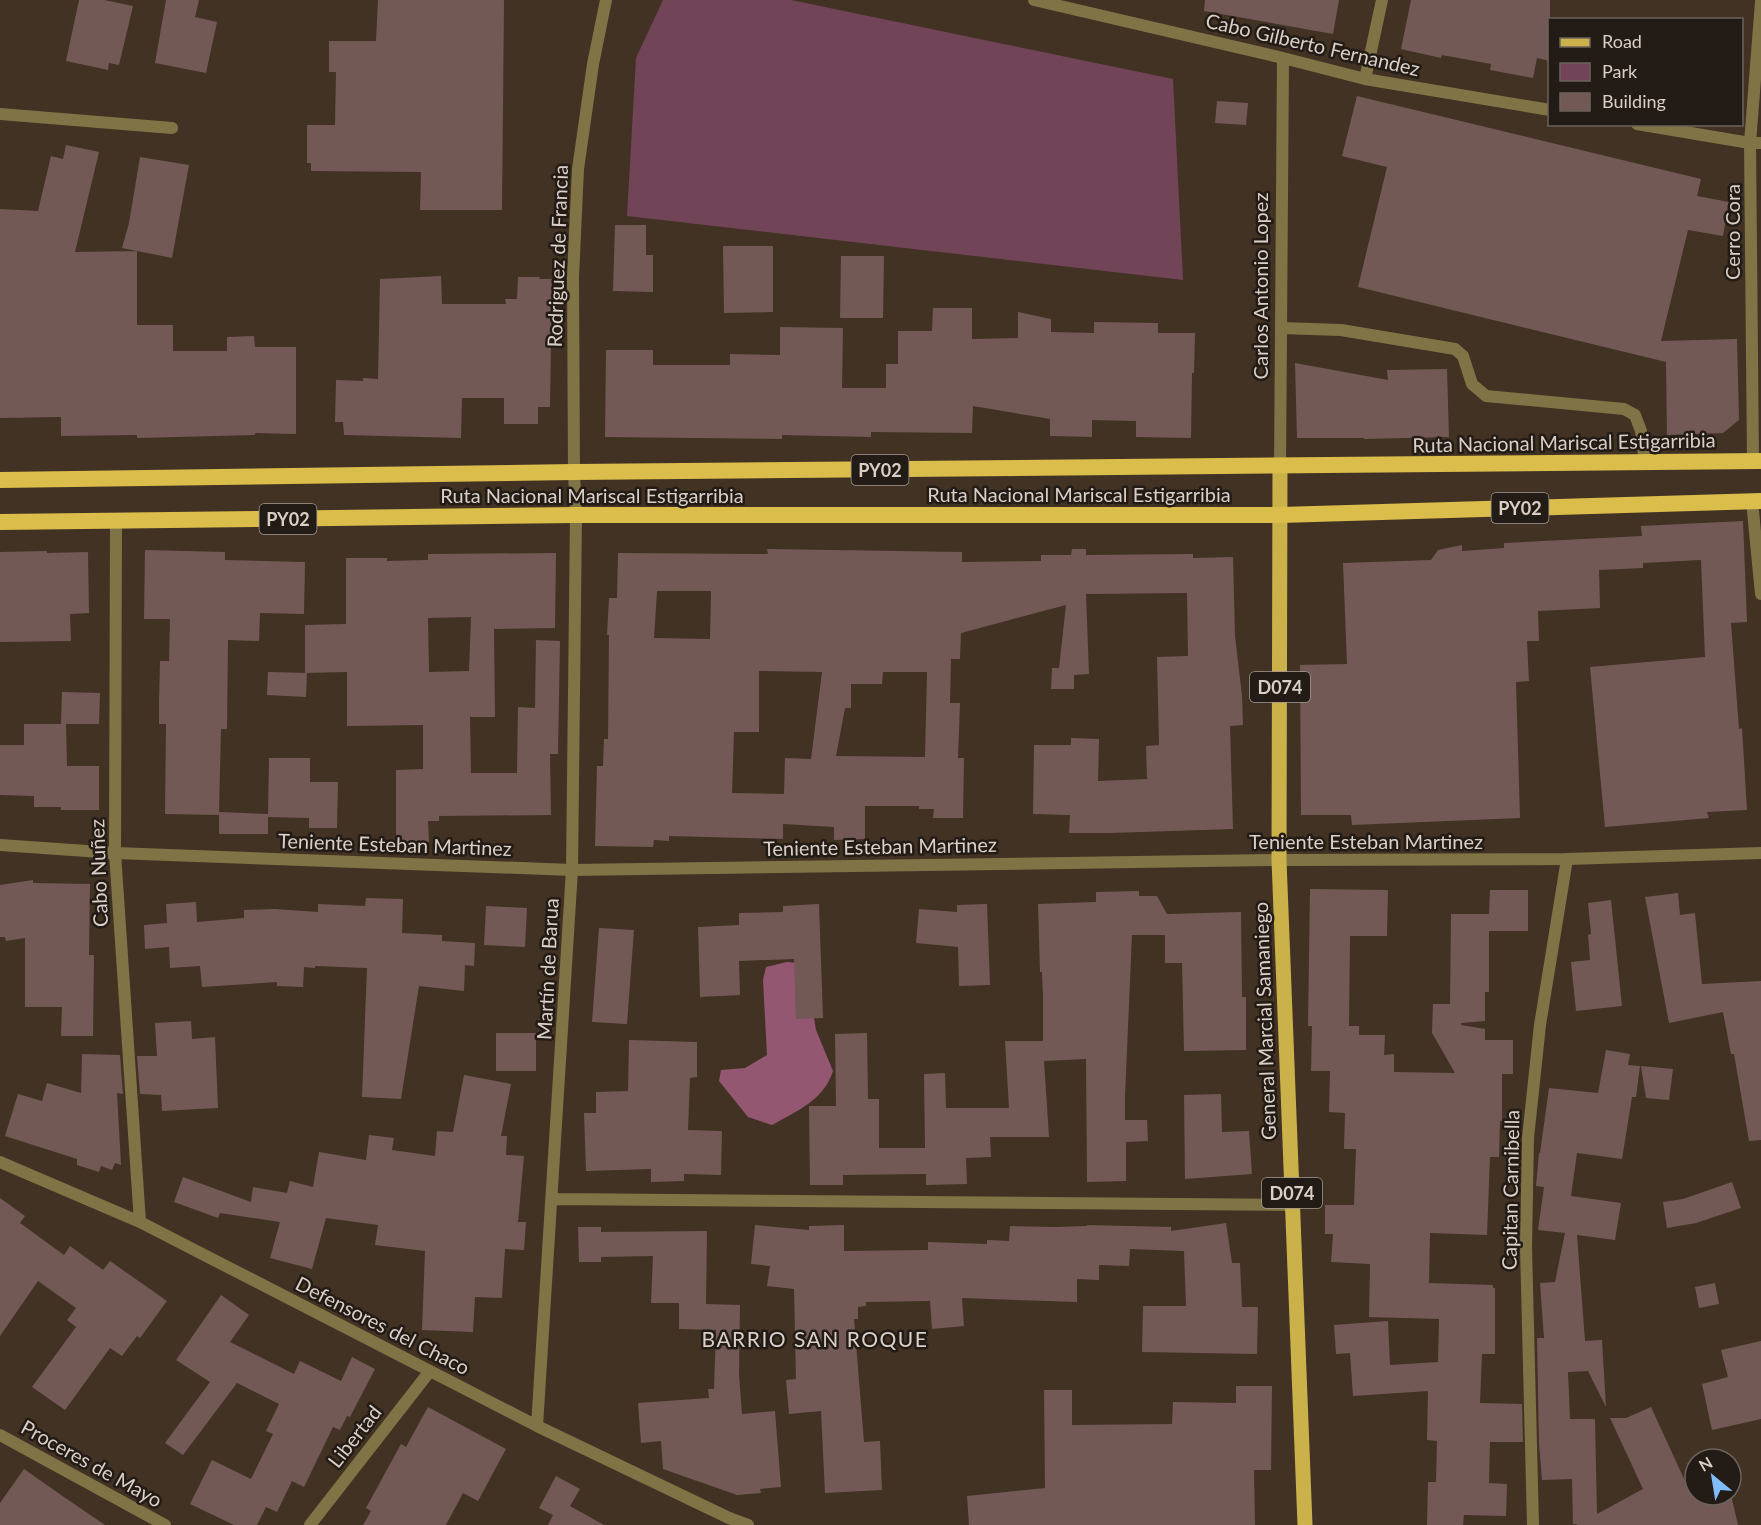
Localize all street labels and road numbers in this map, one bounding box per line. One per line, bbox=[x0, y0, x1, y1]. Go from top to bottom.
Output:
street label: Cabo Gilberto Fernandez bbox=[1204, 8, 1422, 80]
street label: Rodriguez de Francia bbox=[542, 164, 572, 348]
street label: Cerro Cora bbox=[1720, 184, 1744, 280]
street label: Carlos Antonio Lopez bbox=[1248, 193, 1272, 379]
street label: Ruta Nacional Mariscal Estigarribia bbox=[1412, 427, 1716, 457]
road number: PY02 bbox=[852, 455, 908, 485]
street label: Ruta Nacional Mariscal Estigarribia bbox=[927, 482, 1231, 506]
street label: Ruta Nacional Mariscal Estigarribia bbox=[440, 483, 744, 507]
road number: PY02 bbox=[1492, 493, 1549, 523]
road number: PY02 bbox=[260, 504, 316, 534]
road number: D074 bbox=[1250, 672, 1310, 702]
street label: Cabo Nuñez bbox=[84, 819, 112, 927]
street label: Teniente Esteban Martinez bbox=[278, 828, 512, 860]
street label: Teniente Esteban Martinez bbox=[1249, 829, 1483, 853]
street label: Teniente Esteban Martinez bbox=[763, 832, 997, 860]
street label: Martín de Barua bbox=[531, 897, 563, 1041]
street label: General Marcial Samaniego bbox=[1248, 902, 1280, 1140]
street label: Capitan Carnibella bbox=[1497, 1110, 1523, 1270]
road number: D074 bbox=[1262, 1178, 1322, 1208]
street label: Defensores del Chaco bbox=[292, 1271, 474, 1379]
street label: Libertad bbox=[322, 1400, 386, 1472]
street label: Proceres de Mayo bbox=[17, 1414, 167, 1512]

